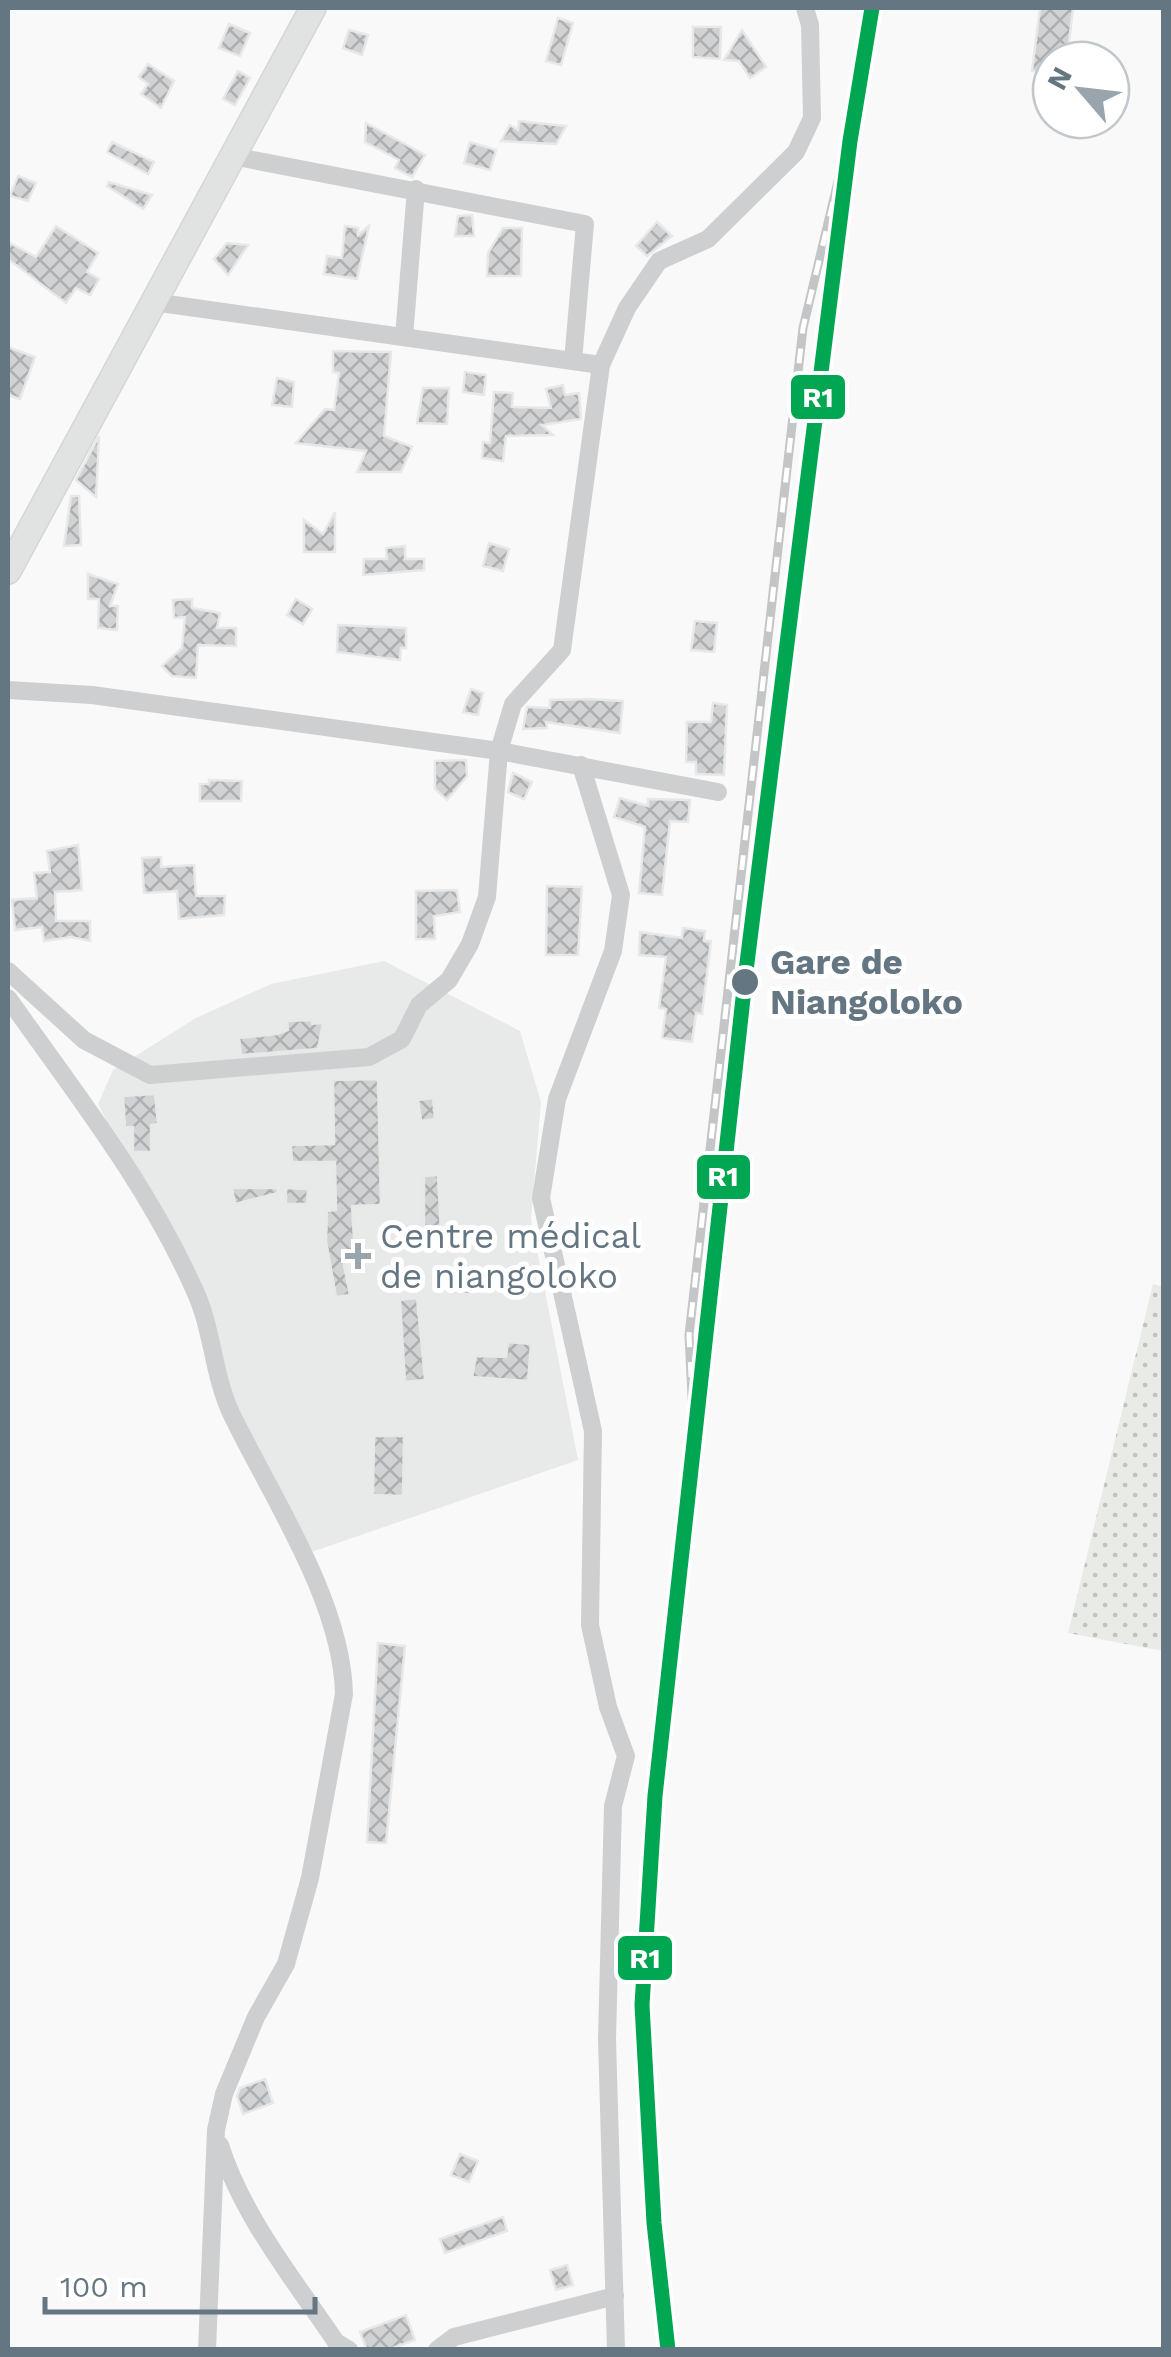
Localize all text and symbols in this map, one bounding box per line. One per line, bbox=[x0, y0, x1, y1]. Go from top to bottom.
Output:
north arrow bbox=[1031, 40, 1131, 140]
text: N bbox=[1040, 62, 1079, 95]
line badge: R1 bbox=[789, 373, 847, 421]
text: R1 bbox=[802, 381, 834, 414]
place label: Gare de Niangoloko bbox=[770, 941, 963, 1023]
marker: Gare de Niangoloko bbox=[729, 966, 761, 998]
line badge: R1 bbox=[695, 1153, 752, 1201]
text: R1 bbox=[707, 1160, 739, 1193]
place label: Centre médical de niangoloko bbox=[380, 1215, 641, 1297]
marker: Centre médical de niangoloko bbox=[345, 1243, 371, 1269]
line badge: R1 bbox=[616, 1934, 674, 1982]
text: R1 bbox=[629, 1942, 661, 1975]
scale bar bbox=[45, 2252, 315, 2314]
text: 100 m bbox=[60, 2269, 148, 2304]

